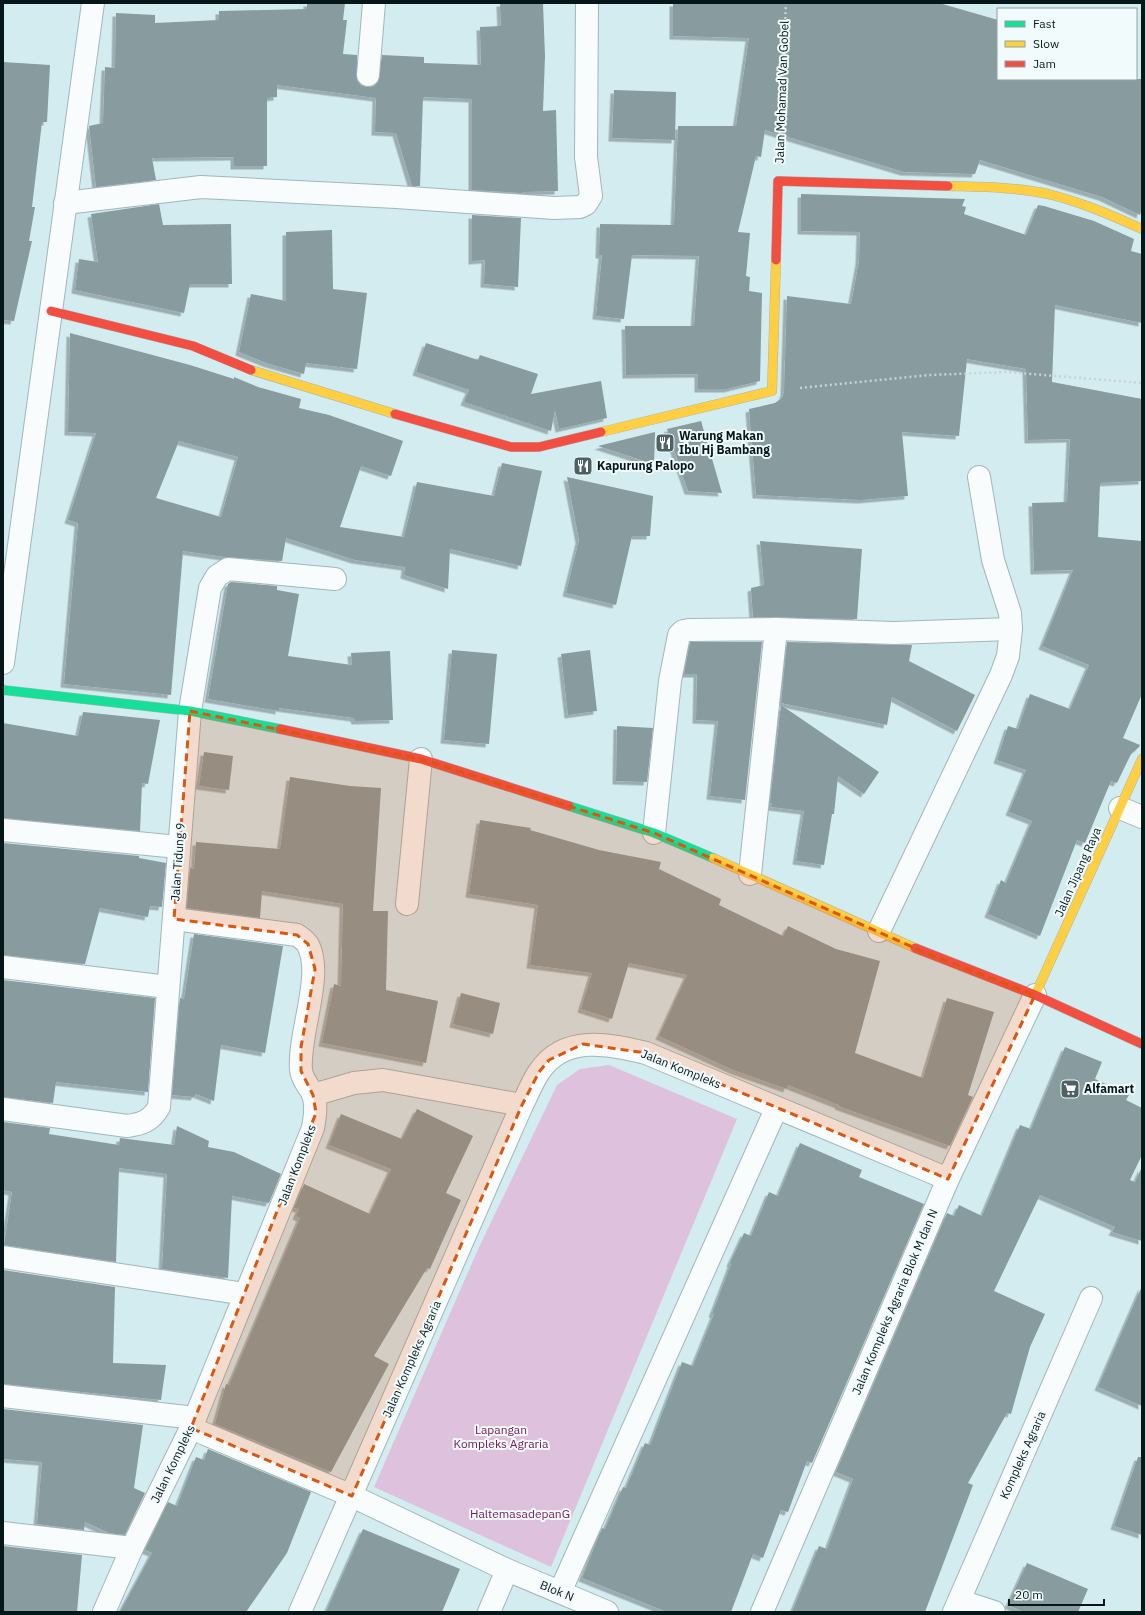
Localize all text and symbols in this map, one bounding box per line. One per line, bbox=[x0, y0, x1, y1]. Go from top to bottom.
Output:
legend bbox=[997, 8, 1137, 80]
text: Fast bbox=[1033, 16, 1056, 31]
street label: Jalan Mohamad Van Gobel bbox=[772, 20, 791, 164]
text: Slow bbox=[1033, 36, 1059, 51]
text: Jam bbox=[1033, 56, 1056, 71]
place label: Warung Makan Ibu Hj Bambang bbox=[679, 428, 770, 457]
restaurant icon: Warung Makan Ibu Hj Bambang bbox=[654, 432, 676, 454]
restaurant icon: Kapurung Palopo bbox=[572, 455, 594, 477]
place label: Kapurung Palopo bbox=[597, 458, 694, 473]
street label: Jalan Tidung 9 bbox=[167, 822, 188, 902]
street label: Jalan Jipang Raya bbox=[1051, 824, 1104, 919]
street label: Jalan Kompleks bbox=[639, 1046, 724, 1092]
supermarket icon: Alfamart bbox=[1059, 1078, 1081, 1100]
place label: Alfamart bbox=[1084, 1081, 1134, 1096]
street label: Jalan Kompleks bbox=[274, 1122, 319, 1207]
street label: Jalan Kompleks Agraria Blok M dan N bbox=[848, 1207, 941, 1397]
street label: Jalan Kompleks Agraria bbox=[379, 1297, 444, 1420]
street label: Kompleks Agraria bbox=[996, 1408, 1049, 1501]
street label: Jalan Kompleks bbox=[147, 1422, 198, 1505]
park label: Lapangan Kompleks Agraria bbox=[454, 1422, 549, 1451]
park label: HaltemasadepanG bbox=[470, 1506, 570, 1521]
street label: Blok N bbox=[538, 1577, 576, 1604]
scale bar bbox=[1009, 1581, 1104, 1607]
text: 20 m bbox=[1015, 1587, 1043, 1602]

